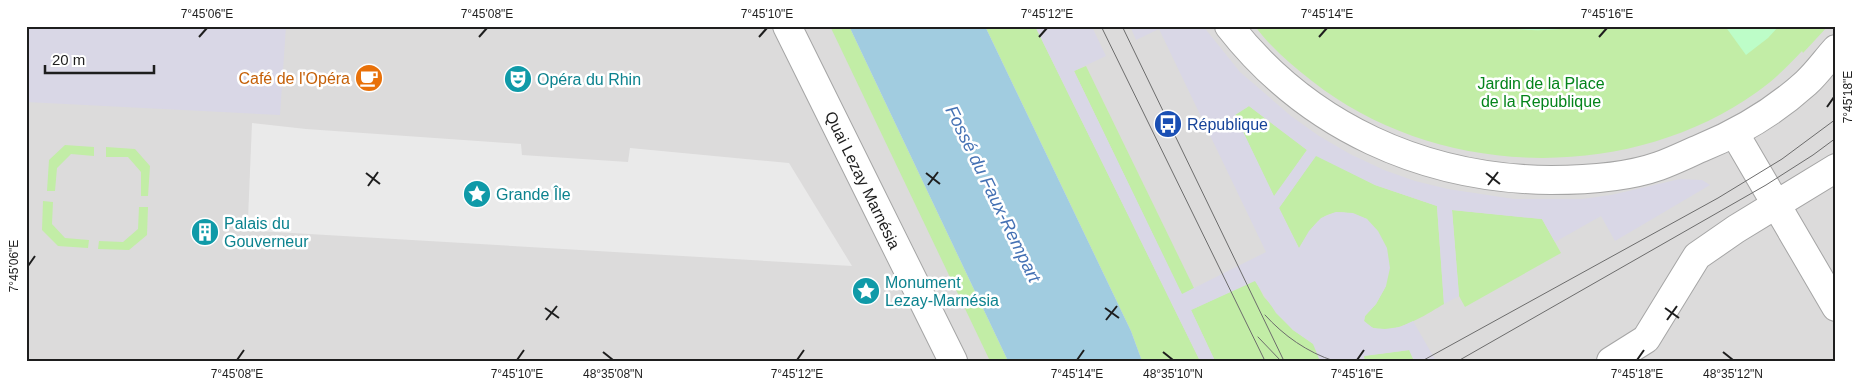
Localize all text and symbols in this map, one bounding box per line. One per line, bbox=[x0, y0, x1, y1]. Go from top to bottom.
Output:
text: 7°45'06"E bbox=[181, 7, 233, 21]
text: 7°45'08"E bbox=[461, 7, 513, 21]
text: 7°45'10"E bbox=[741, 7, 793, 21]
text: 7°45'12"E bbox=[1021, 7, 1073, 21]
text: 7°45'14"E bbox=[1301, 7, 1353, 21]
text: 7°45'16"E bbox=[1581, 7, 1633, 21]
scale bar bbox=[45, 42, 154, 74]
text: 20 m bbox=[52, 51, 85, 68]
cafe icon: Café de l'Opéra bbox=[354, 63, 384, 93]
theatre icon: Opéra du Rhin bbox=[503, 64, 533, 94]
place label: Café de l'Opéra bbox=[238, 70, 350, 87]
place label: Opéra du Rhin bbox=[537, 71, 641, 88]
text: 7°45'18"E bbox=[1841, 71, 1855, 123]
park label: Jardin de la Place de la Republique bbox=[1477, 75, 1605, 110]
water label: Fossé du Faux-Rempart bbox=[941, 102, 1045, 286]
street label: Quai Lezay Marnésia bbox=[822, 109, 903, 252]
bus stop icon: République bbox=[1153, 109, 1183, 139]
place label: République bbox=[1187, 116, 1268, 133]
place icon: Grande Île bbox=[462, 179, 492, 209]
place label: Grande Île bbox=[496, 185, 571, 203]
place label: Palais du Gouverneur bbox=[224, 215, 309, 250]
building icon: Palais du Gouverneur bbox=[190, 217, 220, 247]
text: 7°45'06"E bbox=[7, 240, 21, 292]
place label: Monument Lezay-Marnésia bbox=[885, 274, 999, 309]
place icon: Monument Lezay-Marnésia bbox=[851, 276, 881, 306]
text: 7°45'08"E bbox=[211, 367, 263, 381]
text: 7°45'10"E bbox=[491, 367, 543, 381]
text: 48°35'08"N bbox=[583, 367, 643, 381]
text: 7°45'12"E bbox=[771, 367, 823, 381]
text: 7°45'14"E bbox=[1051, 367, 1103, 381]
text: 48°35'10"N bbox=[1143, 367, 1203, 381]
text: 7°45'16"E bbox=[1331, 367, 1383, 381]
text: 7°45'18"E bbox=[1611, 367, 1663, 381]
text: 48°35'12"N bbox=[1703, 367, 1763, 381]

